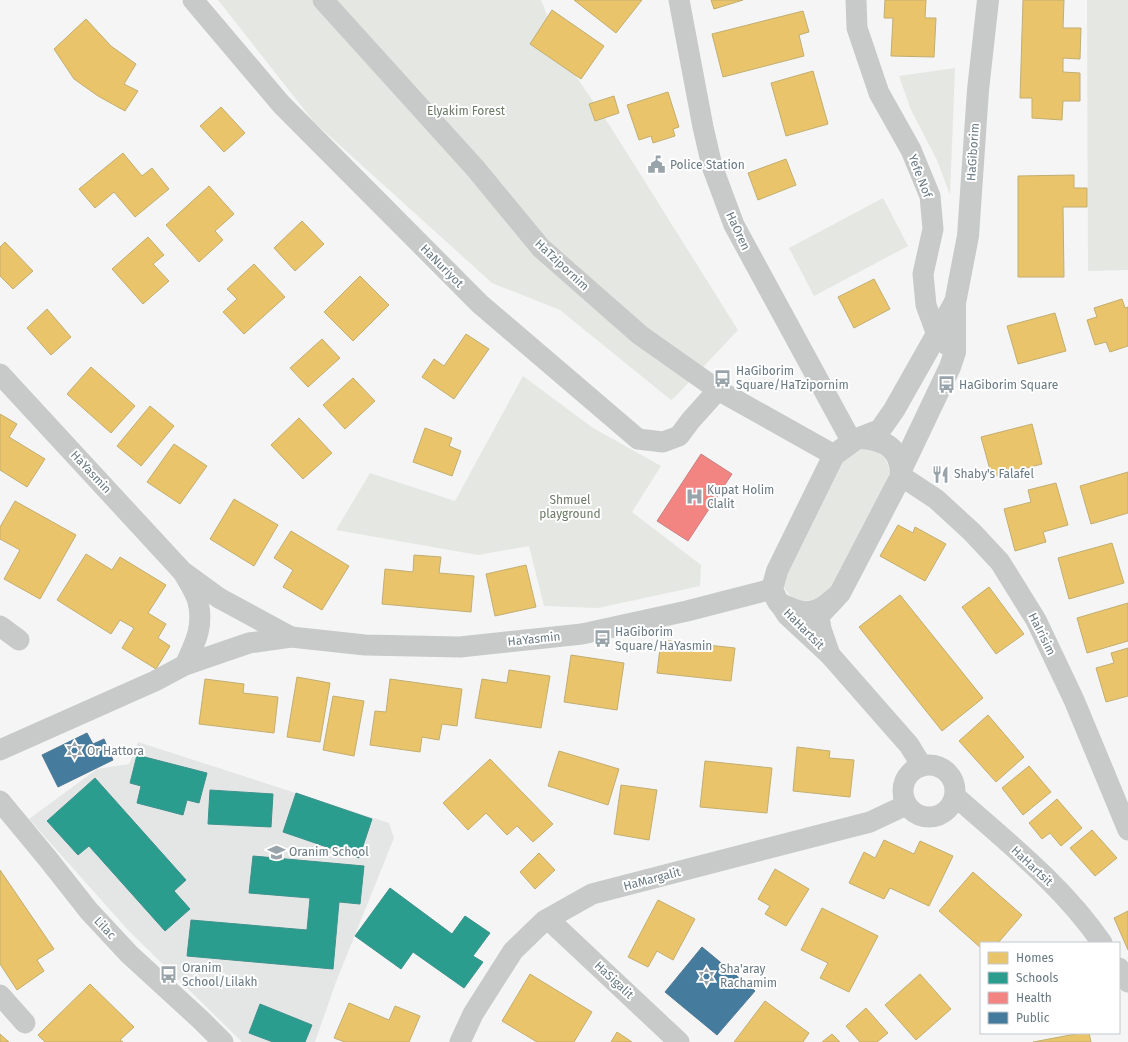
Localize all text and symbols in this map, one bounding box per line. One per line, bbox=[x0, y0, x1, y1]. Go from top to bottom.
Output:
park label: Elyakim Forest bbox=[427, 104, 506, 118]
street label: HaGiborim bbox=[964, 123, 982, 181]
street label: Yefe Nof bbox=[905, 152, 935, 201]
public building icon: Police Station bbox=[647, 155, 667, 175]
place label: Police Station bbox=[670, 158, 745, 172]
street label: HaOren bbox=[723, 210, 753, 252]
street label: HaTzipornim bbox=[532, 237, 592, 293]
street label: HaNuriyot bbox=[418, 242, 467, 291]
place label: HaGiborim Square/HaTzipornim bbox=[736, 364, 849, 392]
bus stop icon: HaGiborim Square/HaTzipornim bbox=[713, 368, 733, 388]
bus stop icon: HaGiborim Square bbox=[936, 375, 956, 395]
place label: HaGiborim Square bbox=[959, 378, 1058, 392]
street label: HaYasmin bbox=[68, 448, 114, 496]
restaurant icon: Shaby's Falafel bbox=[931, 464, 951, 484]
place label: Shaby's Falafel bbox=[954, 467, 1034, 481]
place label: Kupat Holim Clalit bbox=[707, 483, 774, 511]
hospital icon: Kupat Holim Clalit bbox=[684, 487, 704, 507]
park label: Shmuel playground bbox=[539, 493, 601, 521]
street label: HaHartsit bbox=[781, 606, 828, 653]
street label: HaIrisim bbox=[1025, 611, 1059, 657]
place label: HaGiborim Square/HaYasmin bbox=[615, 625, 712, 653]
street label: HaYasmin bbox=[507, 629, 561, 649]
bus stop icon: HaGiborim Square/HaYasmin bbox=[592, 629, 612, 649]
synagogue icon: Or Hattora bbox=[64, 741, 84, 761]
place label: Or Hattora bbox=[87, 744, 144, 758]
school or university icon: Oranim School bbox=[266, 842, 286, 862]
street label: HaHartsit bbox=[1008, 843, 1056, 889]
place label: Oranim School bbox=[289, 845, 369, 859]
street label: HaMargalit bbox=[622, 864, 683, 893]
street label: Lilac bbox=[91, 914, 119, 942]
legend bbox=[980, 942, 1120, 1034]
text: Homes bbox=[1016, 951, 1054, 965]
street label: HaSigalit bbox=[592, 958, 637, 1002]
place label: Oranim School/Lilakh bbox=[182, 961, 258, 989]
place label: Sha'aray Rachamim bbox=[720, 962, 777, 990]
bus stop icon: Oranim School/Lilakh bbox=[159, 965, 179, 985]
synagogue icon: Sha'aray Rachamim bbox=[697, 966, 717, 986]
text: Schools bbox=[1016, 971, 1059, 985]
text: Health bbox=[1016, 991, 1052, 1005]
text: Public bbox=[1016, 1011, 1050, 1025]

